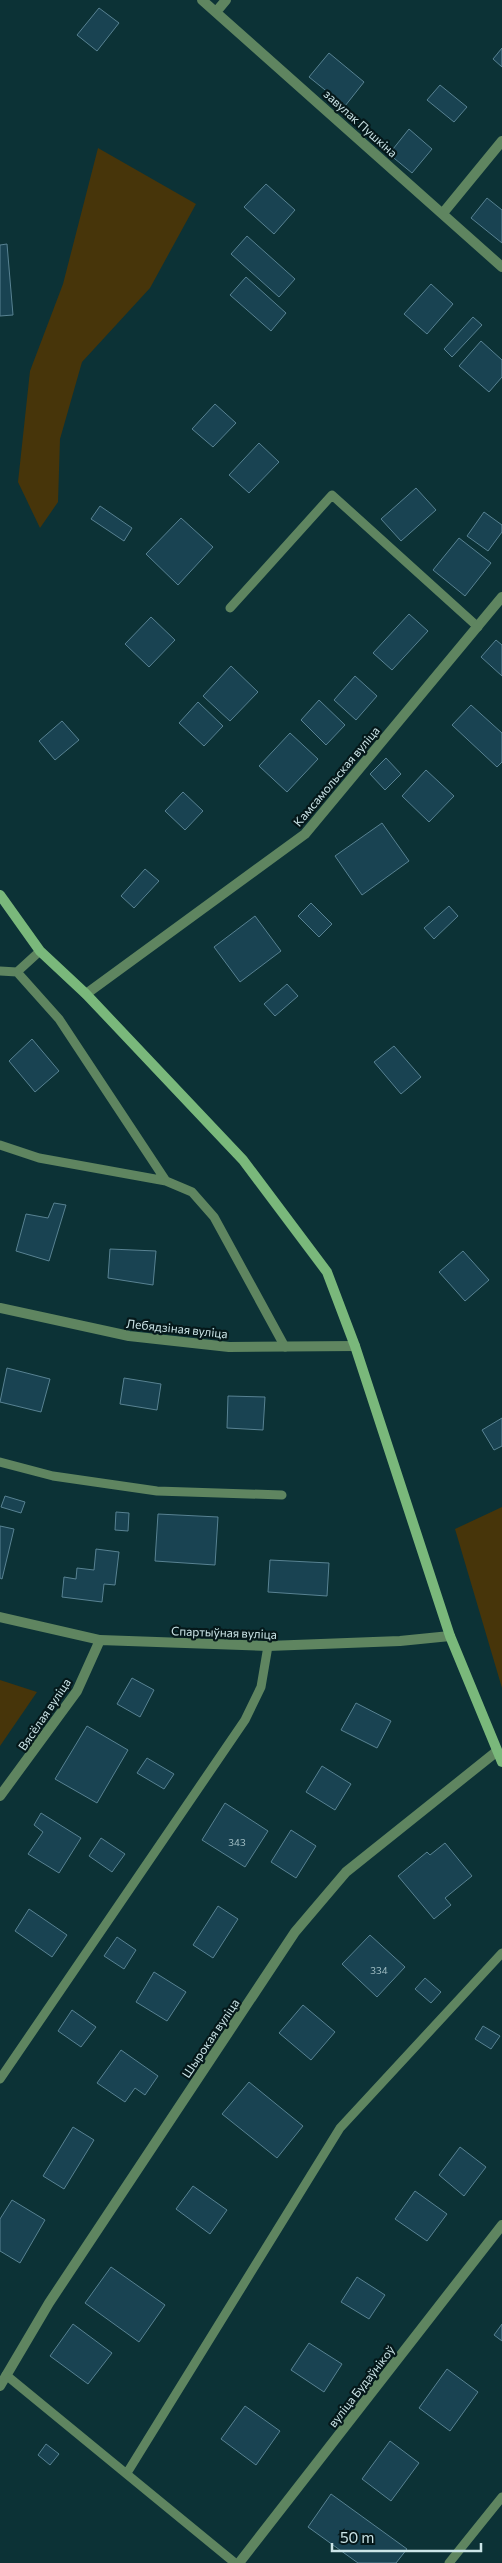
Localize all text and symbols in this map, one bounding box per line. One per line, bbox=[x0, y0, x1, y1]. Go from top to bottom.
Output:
street label: завулак Пушкіна bbox=[321, 86, 401, 160]
street label: Камсамольская вуліца bbox=[290, 723, 382, 829]
street label: Лебядзіная вуліца bbox=[126, 1316, 228, 1340]
street label: Спартыўная вуліца bbox=[171, 1623, 277, 1641]
street label: Вясёлая вуліца bbox=[15, 1675, 73, 1753]
house number: 343 bbox=[228, 1836, 246, 1848]
house number: 334 bbox=[370, 1964, 388, 1976]
street label: Шырокая вуліца bbox=[178, 1996, 242, 2080]
street label: вуліца Будаўнікоў bbox=[325, 2343, 397, 2429]
scale bar bbox=[332, 2520, 481, 2552]
text: 50 m bbox=[340, 2528, 374, 2546]

